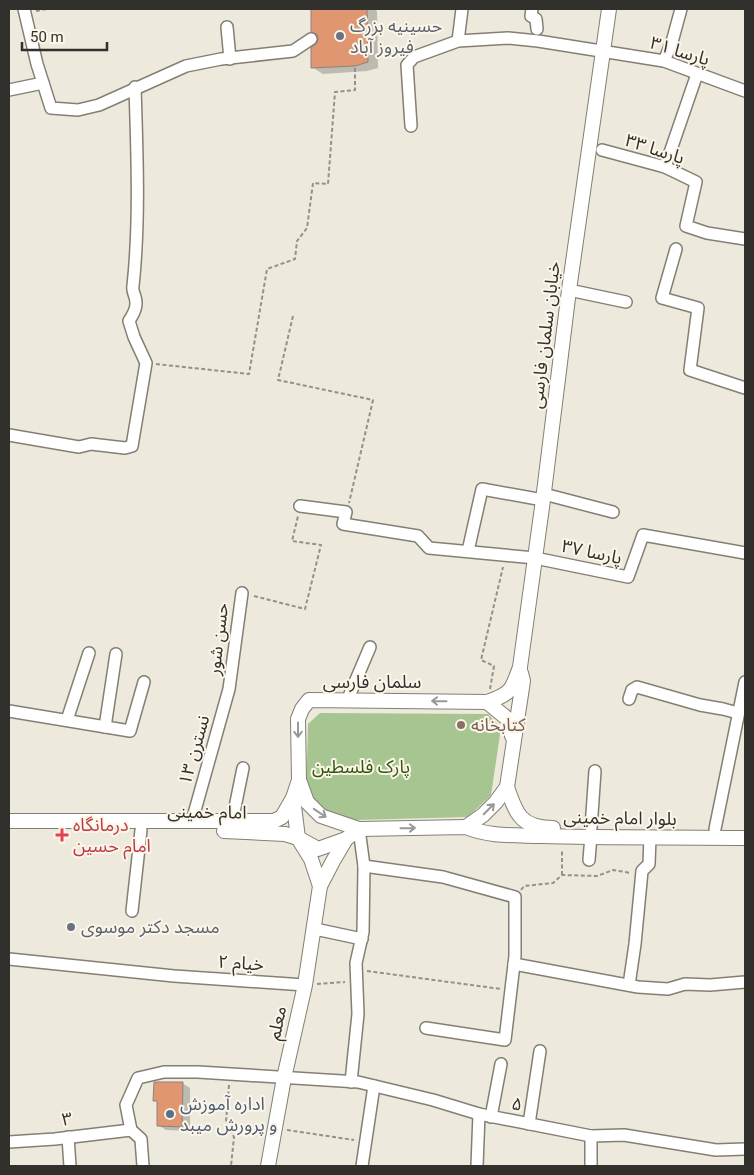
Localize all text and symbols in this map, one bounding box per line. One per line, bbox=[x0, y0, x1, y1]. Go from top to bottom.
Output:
place label: حسینیه بزرگ فیروز آباد bbox=[350, 15, 442, 58]
scale bar bbox=[22, 20, 108, 52]
text: 50 m bbox=[30, 28, 64, 46]
marker: حسینیه بزرگ فیروز آباد bbox=[334, 30, 346, 42]
street label: پارسا ۳۱ bbox=[648, 32, 712, 71]
street label: پارسا ۳۳ bbox=[622, 129, 687, 169]
street label: خیابان سلمان فارسی bbox=[525, 260, 565, 410]
street label: پارسا ۳۷ bbox=[560, 535, 624, 569]
street label: حسن شور bbox=[203, 602, 233, 677]
street label: سلمان فارسی bbox=[323, 671, 421, 693]
one-way arrow bbox=[431, 696, 447, 706]
street label: نسترن ۱۳ bbox=[174, 713, 214, 787]
place label: کتابخانه bbox=[471, 714, 526, 735]
marker: کتابخانه bbox=[455, 719, 467, 731]
one-way arrow bbox=[293, 722, 303, 738]
park label: پارک فلسطین bbox=[312, 756, 410, 778]
street label: امام خمینی bbox=[167, 800, 247, 827]
one-way arrow bbox=[483, 803, 495, 815]
street label: بلوار امام خمینی bbox=[563, 806, 677, 833]
one-way arrow bbox=[313, 808, 327, 819]
place label: درمانگاه امام حسین bbox=[73, 814, 151, 860]
one-way arrow bbox=[399, 823, 415, 833]
marker: درمانگاه امام حسین bbox=[55, 828, 69, 842]
place label: مسجد دکتر موسوی bbox=[81, 916, 220, 938]
marker: مسجد دکتر موسوی bbox=[65, 921, 77, 933]
street label: خیام ۲ bbox=[217, 950, 265, 979]
street label: معلم bbox=[263, 1004, 293, 1043]
street label: ۵ bbox=[510, 1092, 524, 1115]
place label: اداره آموزش و پرورش میبد bbox=[180, 1093, 277, 1136]
street label: ۳ bbox=[60, 1107, 73, 1130]
marker: اداره آموزش و پرورش میبد bbox=[164, 1108, 176, 1120]

